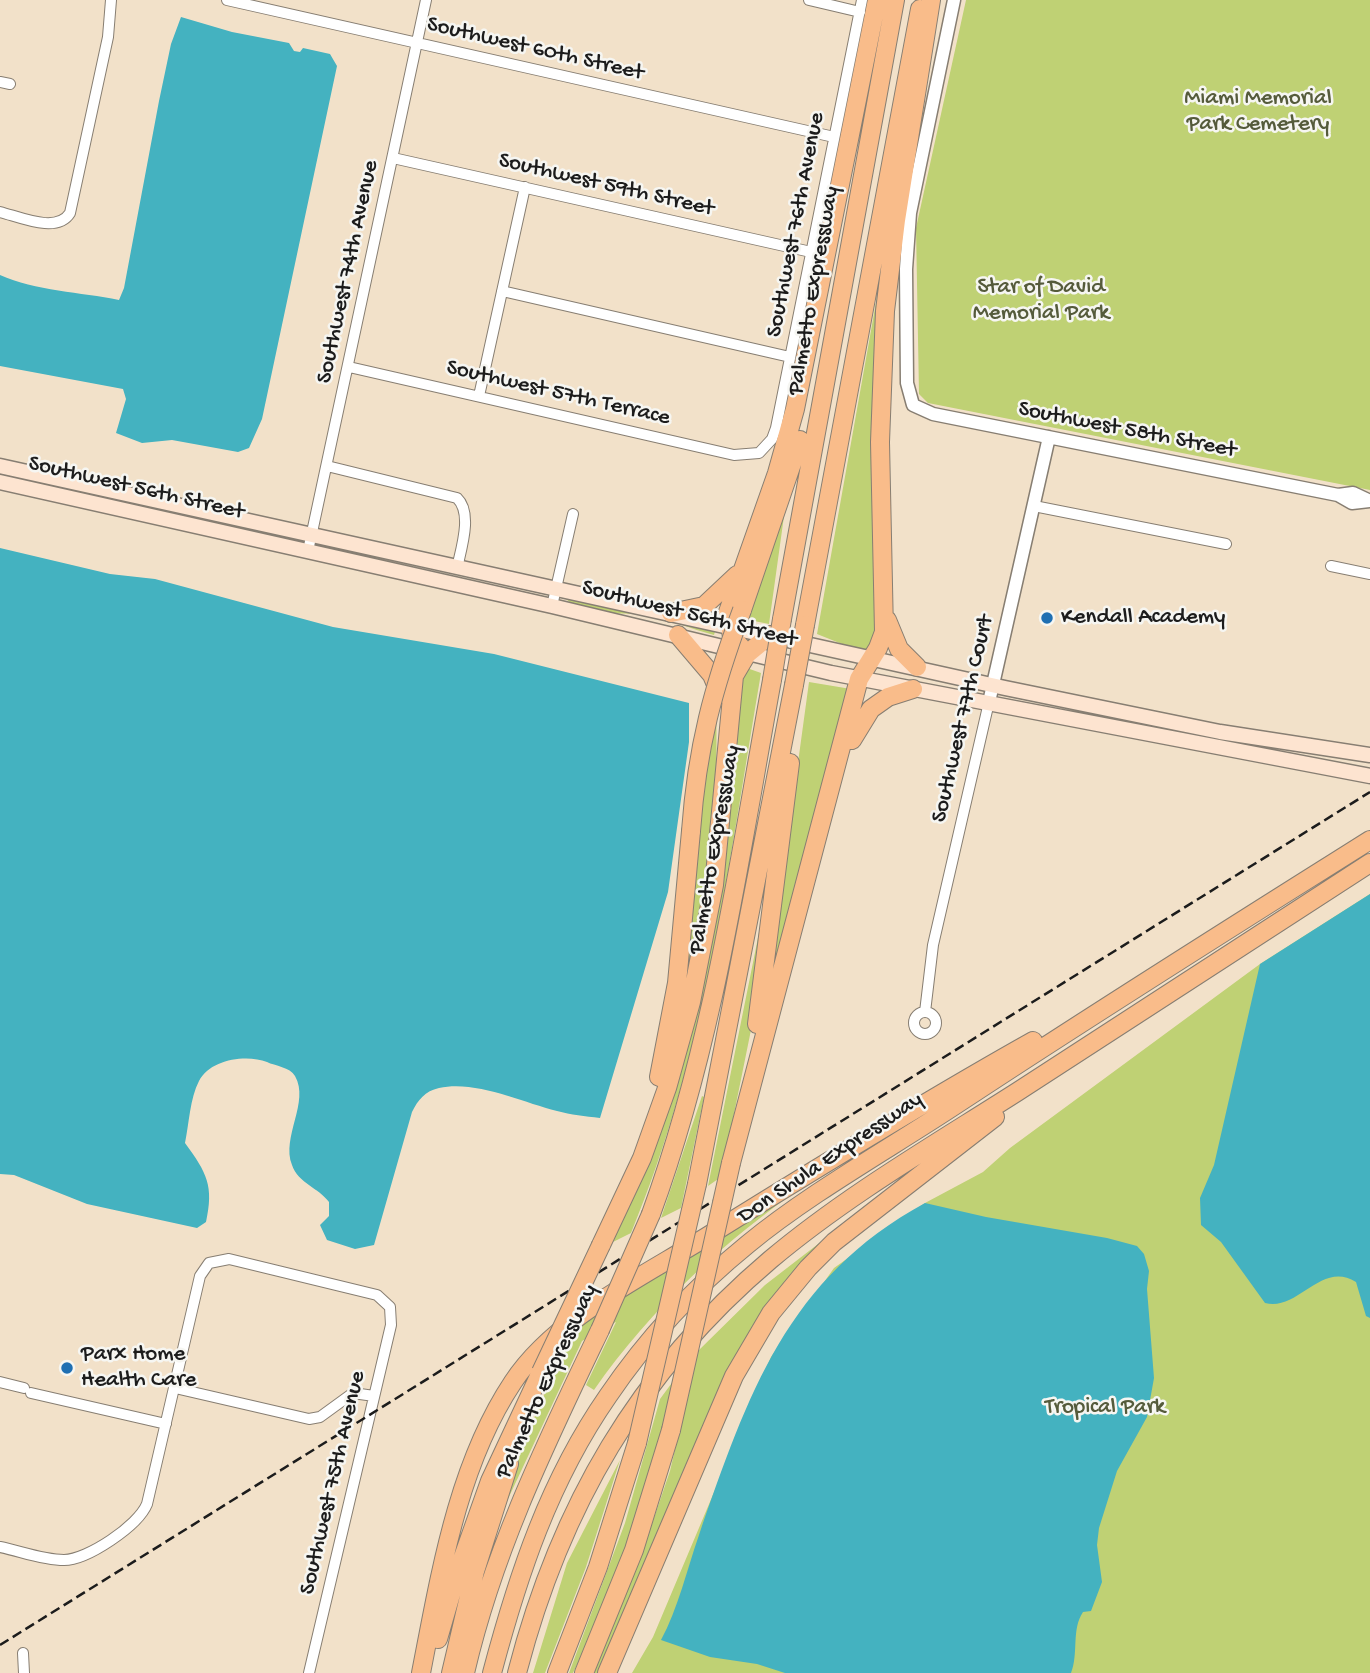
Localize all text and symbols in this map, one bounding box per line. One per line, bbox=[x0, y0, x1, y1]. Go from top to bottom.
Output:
street label: Southwest 60th Street bbox=[424, 12, 646, 88]
park label: Miami Memorial Park Cemetery bbox=[1184, 85, 1332, 139]
street label: Southwest 76th Avenue bbox=[762, 110, 832, 340]
street label: Southwest 59th Street bbox=[496, 148, 716, 224]
street label: Southwest 74th Avenue bbox=[312, 158, 386, 386]
street label: Palmetto Expressway bbox=[783, 184, 847, 398]
park label: Star of David Memorial Park bbox=[973, 274, 1109, 328]
street label: Southwest 57th Terrace bbox=[443, 355, 673, 433]
street label: Southwest 58th Street bbox=[1016, 396, 1238, 466]
street label: Southwest 56th Street bbox=[26, 451, 246, 527]
street label: Southwest 56th Street bbox=[579, 575, 799, 655]
place label: Kendall Academy bbox=[1061, 604, 1225, 632]
marker: Kendall Academy bbox=[1039, 610, 1055, 626]
street label: Southwest 77th Court bbox=[927, 613, 1001, 825]
street label: Palmetto Expressway bbox=[684, 743, 748, 957]
street label: Don Shula Expressway bbox=[733, 1087, 929, 1231]
street label: Palmetto Expressway bbox=[491, 1280, 605, 1484]
place label: Parx Home Health Care bbox=[81, 1341, 196, 1395]
marker: Parx Home Health Care bbox=[59, 1360, 75, 1376]
street label: Southwest 75th Avenue bbox=[295, 1369, 373, 1597]
park label: Tropical Park bbox=[1045, 1394, 1165, 1422]

